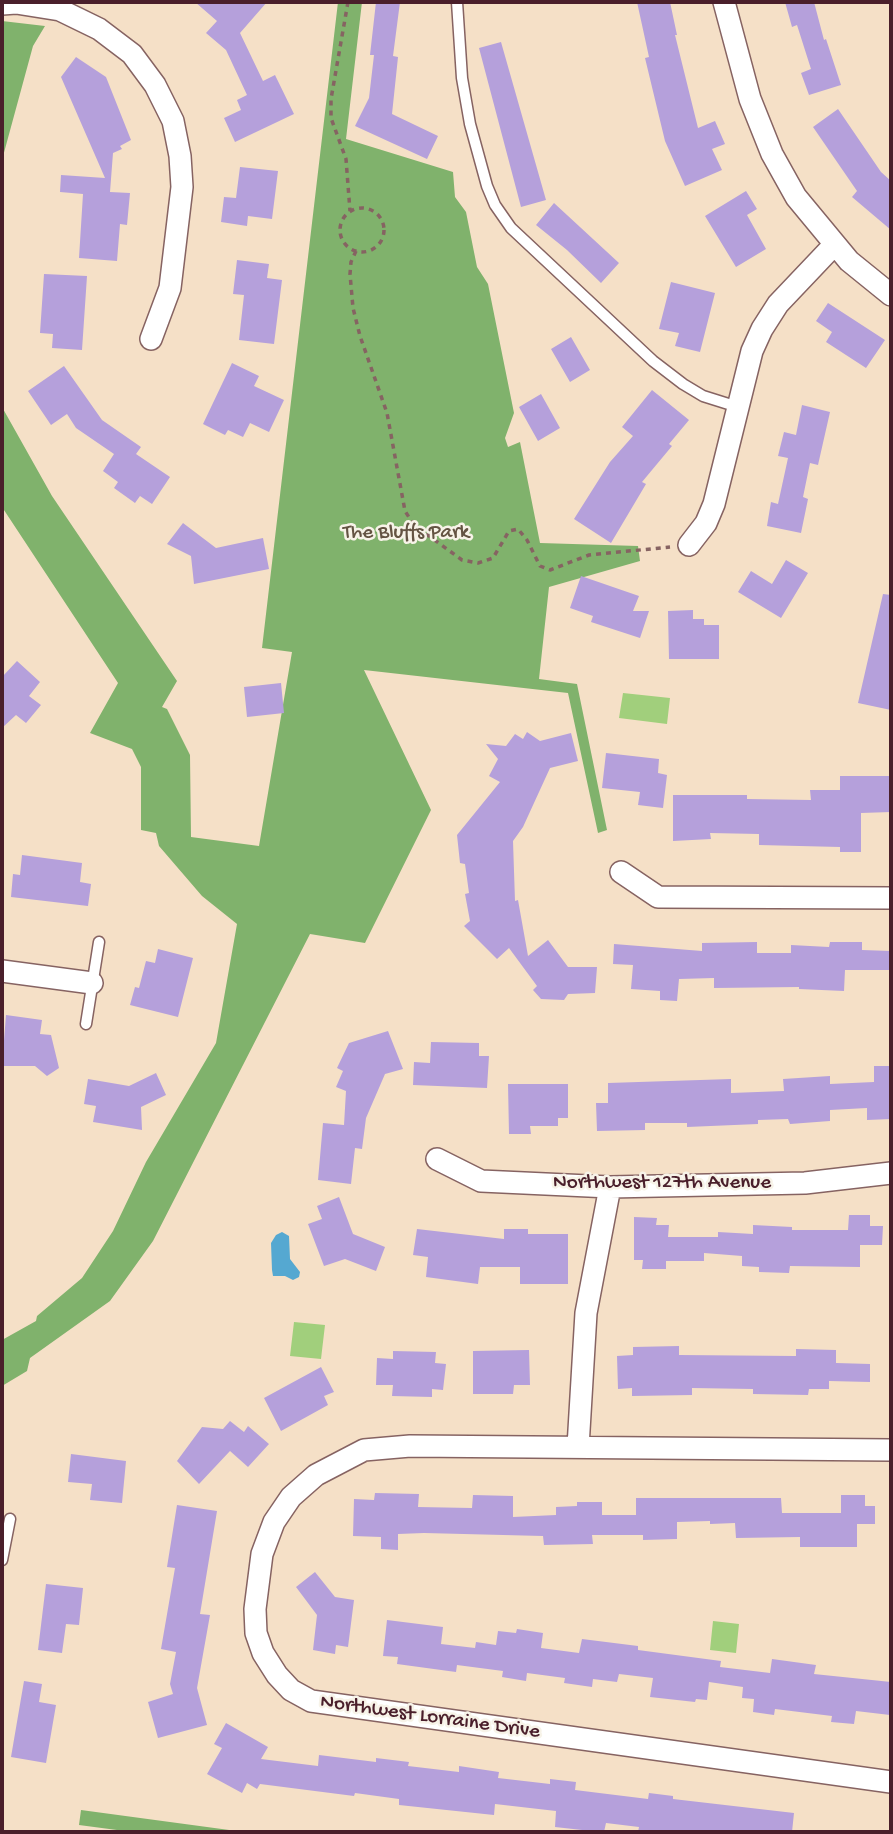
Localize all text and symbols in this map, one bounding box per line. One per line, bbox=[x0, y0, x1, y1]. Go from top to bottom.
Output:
park label: The Bluffs Park bbox=[343, 521, 469, 547]
street label: Northwest 127th Avenue bbox=[553, 1171, 771, 1197]
street label: Northwest Lorraine Drive bbox=[319, 1690, 541, 1746]

